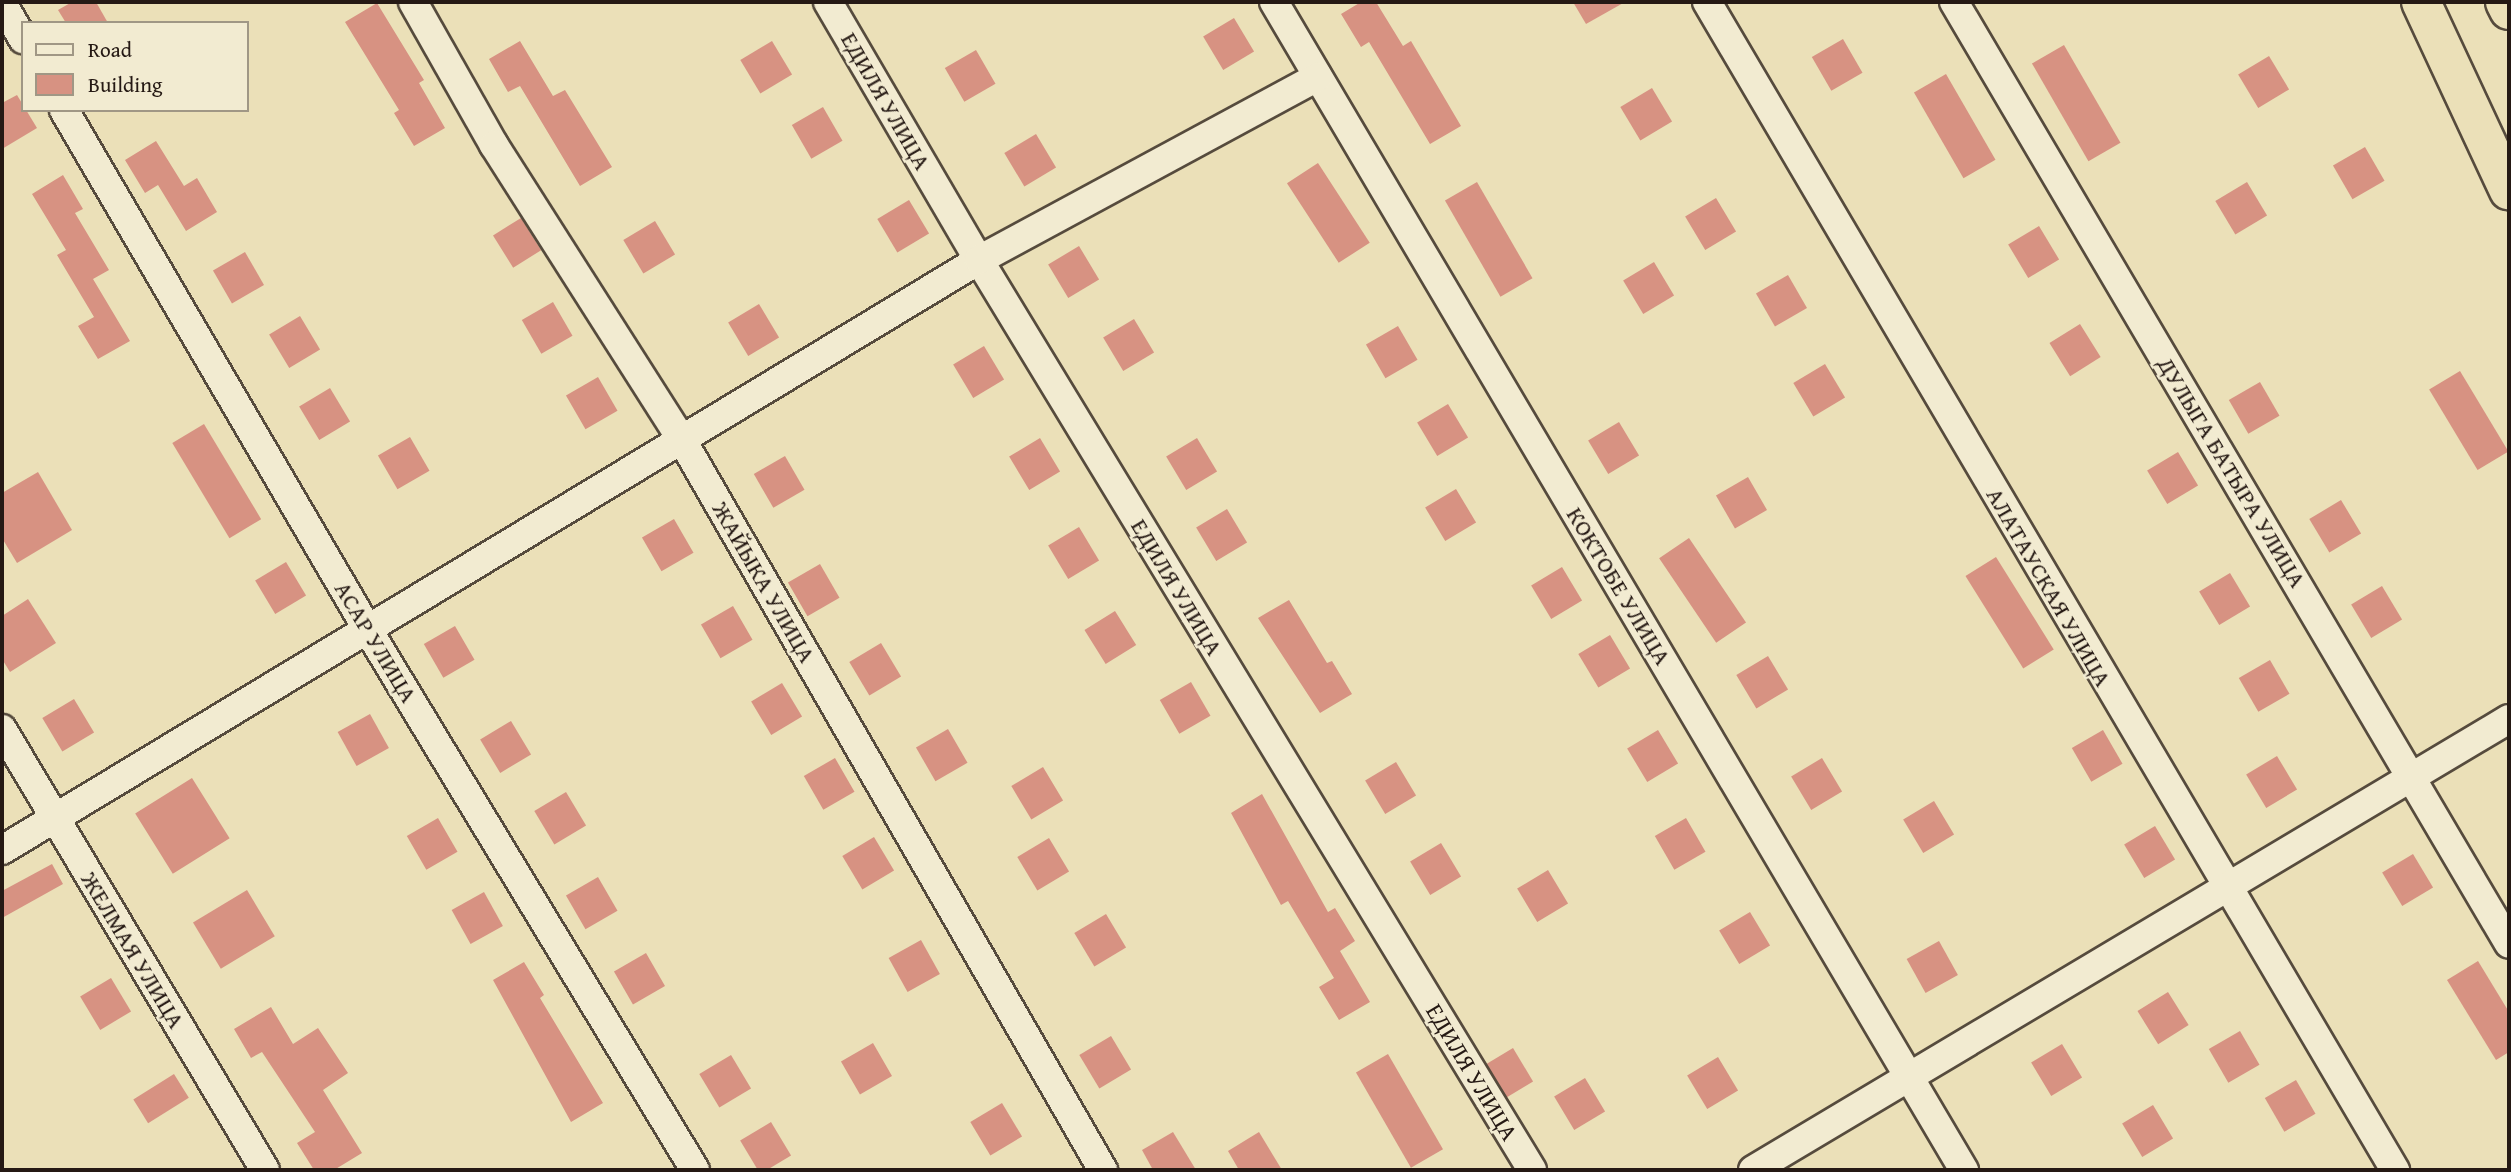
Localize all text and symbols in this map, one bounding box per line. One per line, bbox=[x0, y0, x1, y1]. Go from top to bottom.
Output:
legend bbox=[21, 21, 248, 112]
street label: ЕДИЛЯ УЛИЦА bbox=[835, 27, 937, 175]
text: Road bbox=[88, 34, 132, 65]
text: Building bbox=[88, 69, 162, 100]
street label: ДУЛЫГА БАТЫРА УЛИЦА bbox=[2152, 351, 2312, 593]
street label: АЛАТАУСКАЯ УЛИЦА bbox=[1980, 482, 2118, 692]
street label: ЖАЙЫКА УЛИЦА bbox=[706, 496, 822, 668]
street label: КОКТОБЕ УЛИЦА bbox=[1561, 502, 1677, 670]
street label: ЕДИЛЯ УЛИЦА bbox=[1125, 513, 1229, 661]
street label: АСАР УЛИЦА bbox=[329, 576, 423, 708]
street label: ЖЕЛМАЯ УЛИЦА bbox=[75, 866, 191, 1034]
street label: ЕДИЛЯ УЛИЦА bbox=[1420, 998, 1524, 1146]

